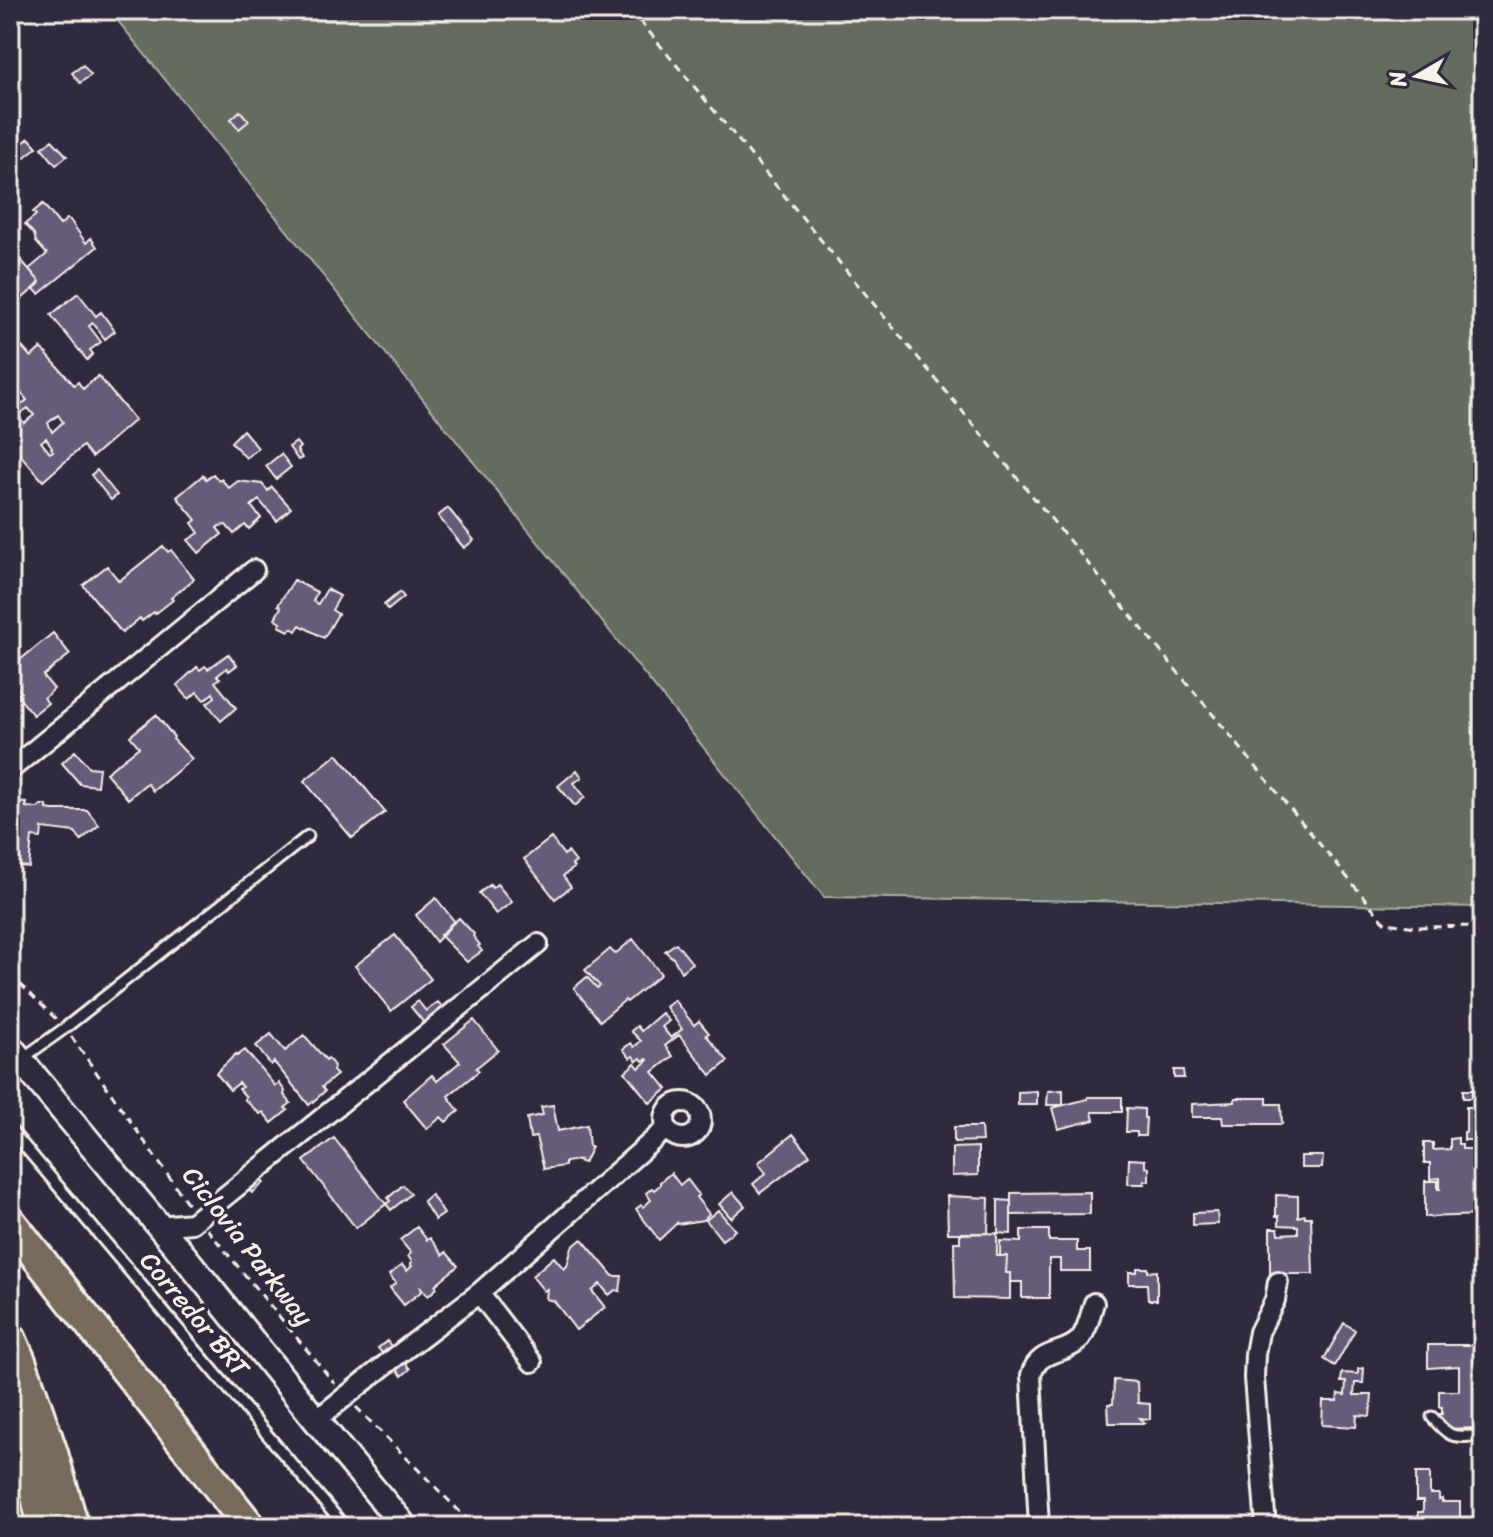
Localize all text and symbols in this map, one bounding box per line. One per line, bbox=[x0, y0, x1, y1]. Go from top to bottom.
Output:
north arrow bbox=[1377, 36, 1457, 116]
text: N bbox=[1377, 68, 1418, 91]
street label: Ciclovia Parkway bbox=[170, 1155, 326, 1337]
street label: Corredor BRT bbox=[128, 1241, 263, 1389]

